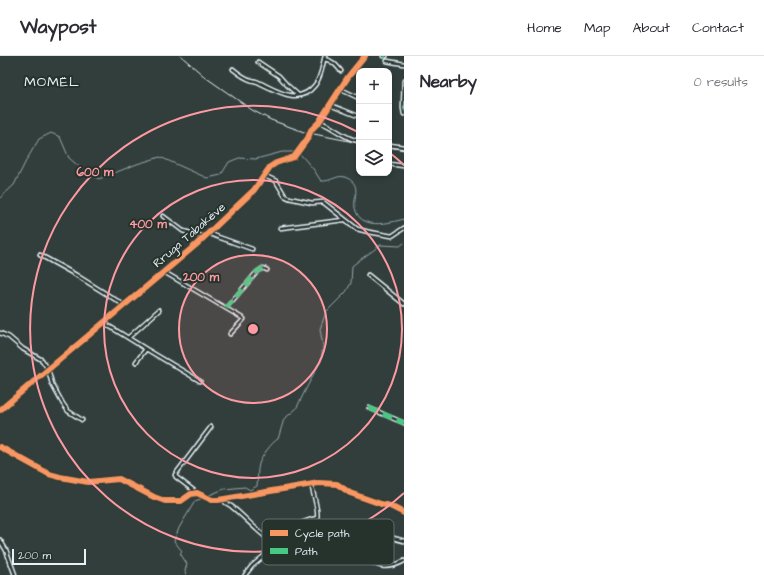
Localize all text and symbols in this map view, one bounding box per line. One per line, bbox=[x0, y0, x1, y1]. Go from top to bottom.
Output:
text: Waypost bbox=[20, 14, 96, 41]
text: Home bbox=[527, 18, 562, 38]
text: Map bbox=[584, 18, 610, 38]
text: About bbox=[632, 18, 670, 38]
text: Contact bbox=[692, 18, 744, 38]
map controls bbox=[356, 68, 392, 176]
button: + bbox=[356, 68, 392, 104]
text: Nearby bbox=[420, 70, 477, 94]
district label: MOMËL bbox=[24, 72, 80, 92]
text: 0 results bbox=[693, 73, 748, 91]
button: − bbox=[356, 104, 392, 140]
button: layers bbox=[356, 140, 392, 176]
text: 600 m bbox=[77, 164, 114, 181]
street label: Rruga Tabakëve bbox=[149, 199, 230, 273]
text: 400 m bbox=[129, 216, 167, 233]
text: 200 m bbox=[182, 269, 220, 286]
centre of rings bbox=[246, 322, 260, 336]
legend bbox=[262, 519, 394, 565]
text: Cycle path bbox=[295, 526, 350, 542]
text: Path bbox=[295, 544, 318, 559]
scale bar bbox=[12, 547, 86, 566]
text: 200 m bbox=[18, 548, 51, 563]

